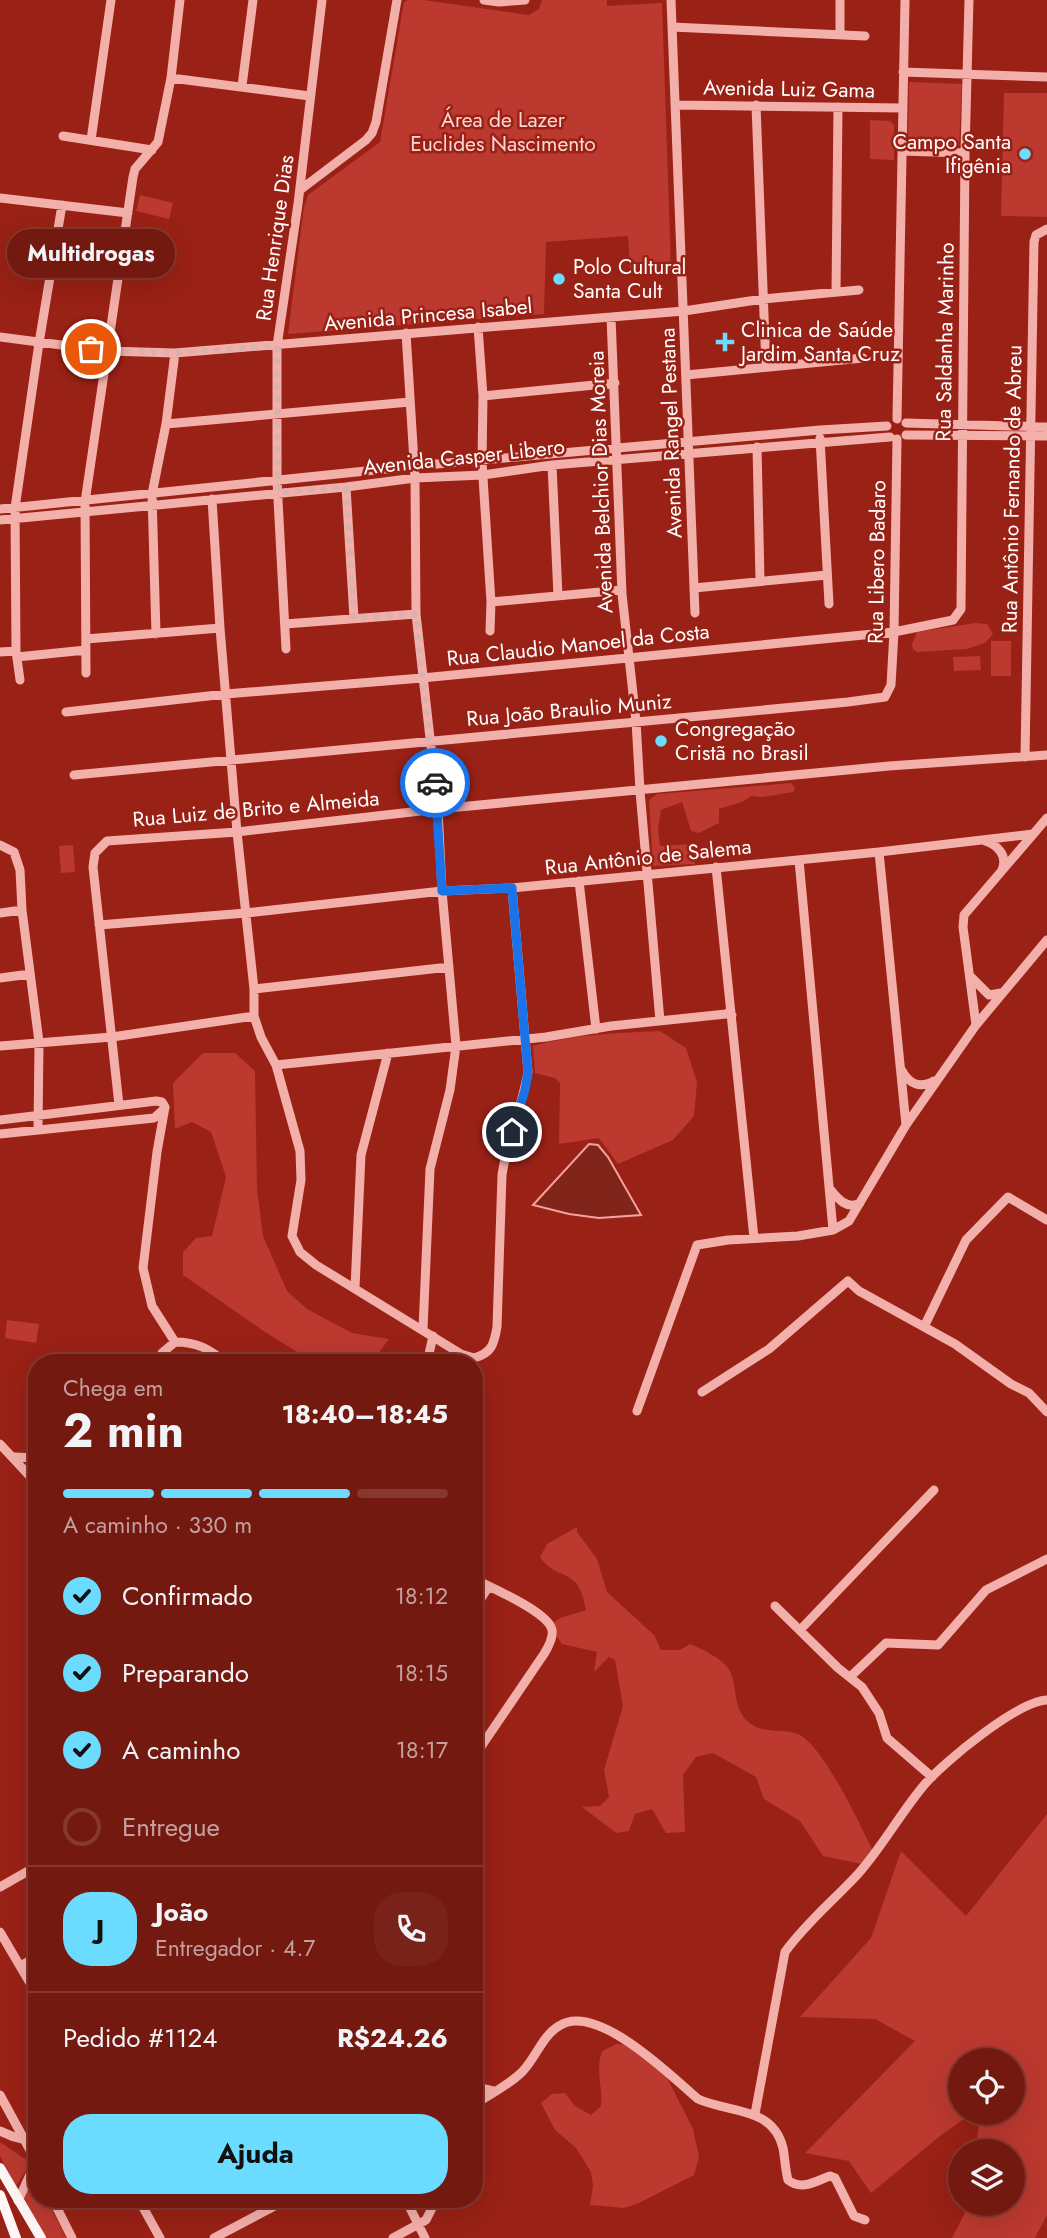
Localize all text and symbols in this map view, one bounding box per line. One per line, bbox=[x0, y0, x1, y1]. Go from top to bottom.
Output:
street label: Avenida Luiz Gama bbox=[703, 73, 875, 105]
park label: Área de Lazer Euclides Nascimento bbox=[410, 105, 596, 159]
place label: Campo Santa Ifigênia bbox=[893, 127, 1011, 181]
marker: Campo Santa Ifigênia bbox=[1017, 146, 1033, 162]
street label: Rua Henrique Dias bbox=[249, 153, 301, 323]
callout: Multidrogas bbox=[7, 230, 175, 279]
text: Multidrogas bbox=[27, 236, 155, 270]
street label: Rua Saldanha Marinho bbox=[928, 242, 962, 442]
place label: Polo Cultural Santa Cult bbox=[573, 252, 686, 306]
marker: Polo Cultural Santa Cult bbox=[551, 271, 567, 287]
street label: Avenida Princesa Isabel bbox=[322, 291, 534, 339]
place label: Clinica de Saúde Jardim Santa Cruz bbox=[738, 315, 900, 369]
pin bbox=[61, 319, 121, 379]
street label: Avenida Rangel Pestana bbox=[652, 327, 690, 539]
icon: bag bbox=[72, 330, 110, 368]
marker: Clinica de Saúde Jardim Santa Cruz bbox=[715, 332, 735, 352]
street label: Rua Antônio Fernando de Abreu bbox=[994, 345, 1030, 633]
street label: Avenida Belchior Dias Moreia bbox=[581, 350, 621, 614]
street label: Avenida Casper Libero bbox=[362, 431, 566, 483]
street label: Rua Libero Badaro bbox=[861, 480, 893, 644]
street label: Rua Claudio Manoel da Costa bbox=[445, 616, 711, 674]
street label: Rua João Braulio Muniz bbox=[465, 686, 673, 734]
place label: Congregação Cristã no Brasil bbox=[675, 714, 809, 768]
marker: Congregação Cristã no Brasil bbox=[653, 733, 669, 749]
courier bbox=[400, 748, 470, 818]
icon: car bbox=[416, 764, 454, 802]
street label: Rua Luiz de Brito e Almeida bbox=[131, 783, 381, 835]
street label: Rua Antônio de Salema bbox=[543, 831, 753, 883]
pin bbox=[482, 1102, 542, 1162]
icon: home bbox=[493, 1113, 531, 1151]
text: Chega em bbox=[63, 1371, 164, 1405]
text: 18:40–18:45 bbox=[282, 1395, 448, 1433]
text: 2 min bbox=[63, 1398, 184, 1464]
text: A caminho · 330 m bbox=[63, 1508, 252, 1542]
icon: check bbox=[63, 1577, 101, 1615]
text: Confirmado bbox=[122, 1577, 253, 1615]
text: 18:12 bbox=[395, 1579, 448, 1613]
icon: check bbox=[63, 1654, 101, 1692]
text: Preparando bbox=[122, 1654, 249, 1692]
text: 18:15 bbox=[395, 1656, 448, 1690]
icon: check bbox=[63, 1731, 101, 1769]
text: A caminho bbox=[122, 1731, 240, 1769]
text: 18:17 bbox=[396, 1733, 448, 1767]
text: Entregue bbox=[122, 1808, 220, 1846]
button: phone bbox=[374, 1892, 448, 1966]
text: João bbox=[155, 1893, 208, 1931]
text: J bbox=[96, 1910, 104, 1948]
text: Entregador · 4.7 bbox=[155, 1931, 315, 1965]
text: Pedido #1124 bbox=[63, 2019, 217, 2057]
text: R$24.26 bbox=[337, 2019, 448, 2057]
map controls bbox=[948, 2048, 1025, 2216]
button: locate bbox=[948, 2048, 1025, 2125]
button: Ajuda bbox=[63, 2114, 448, 2194]
button: layers bbox=[948, 2139, 1025, 2216]

